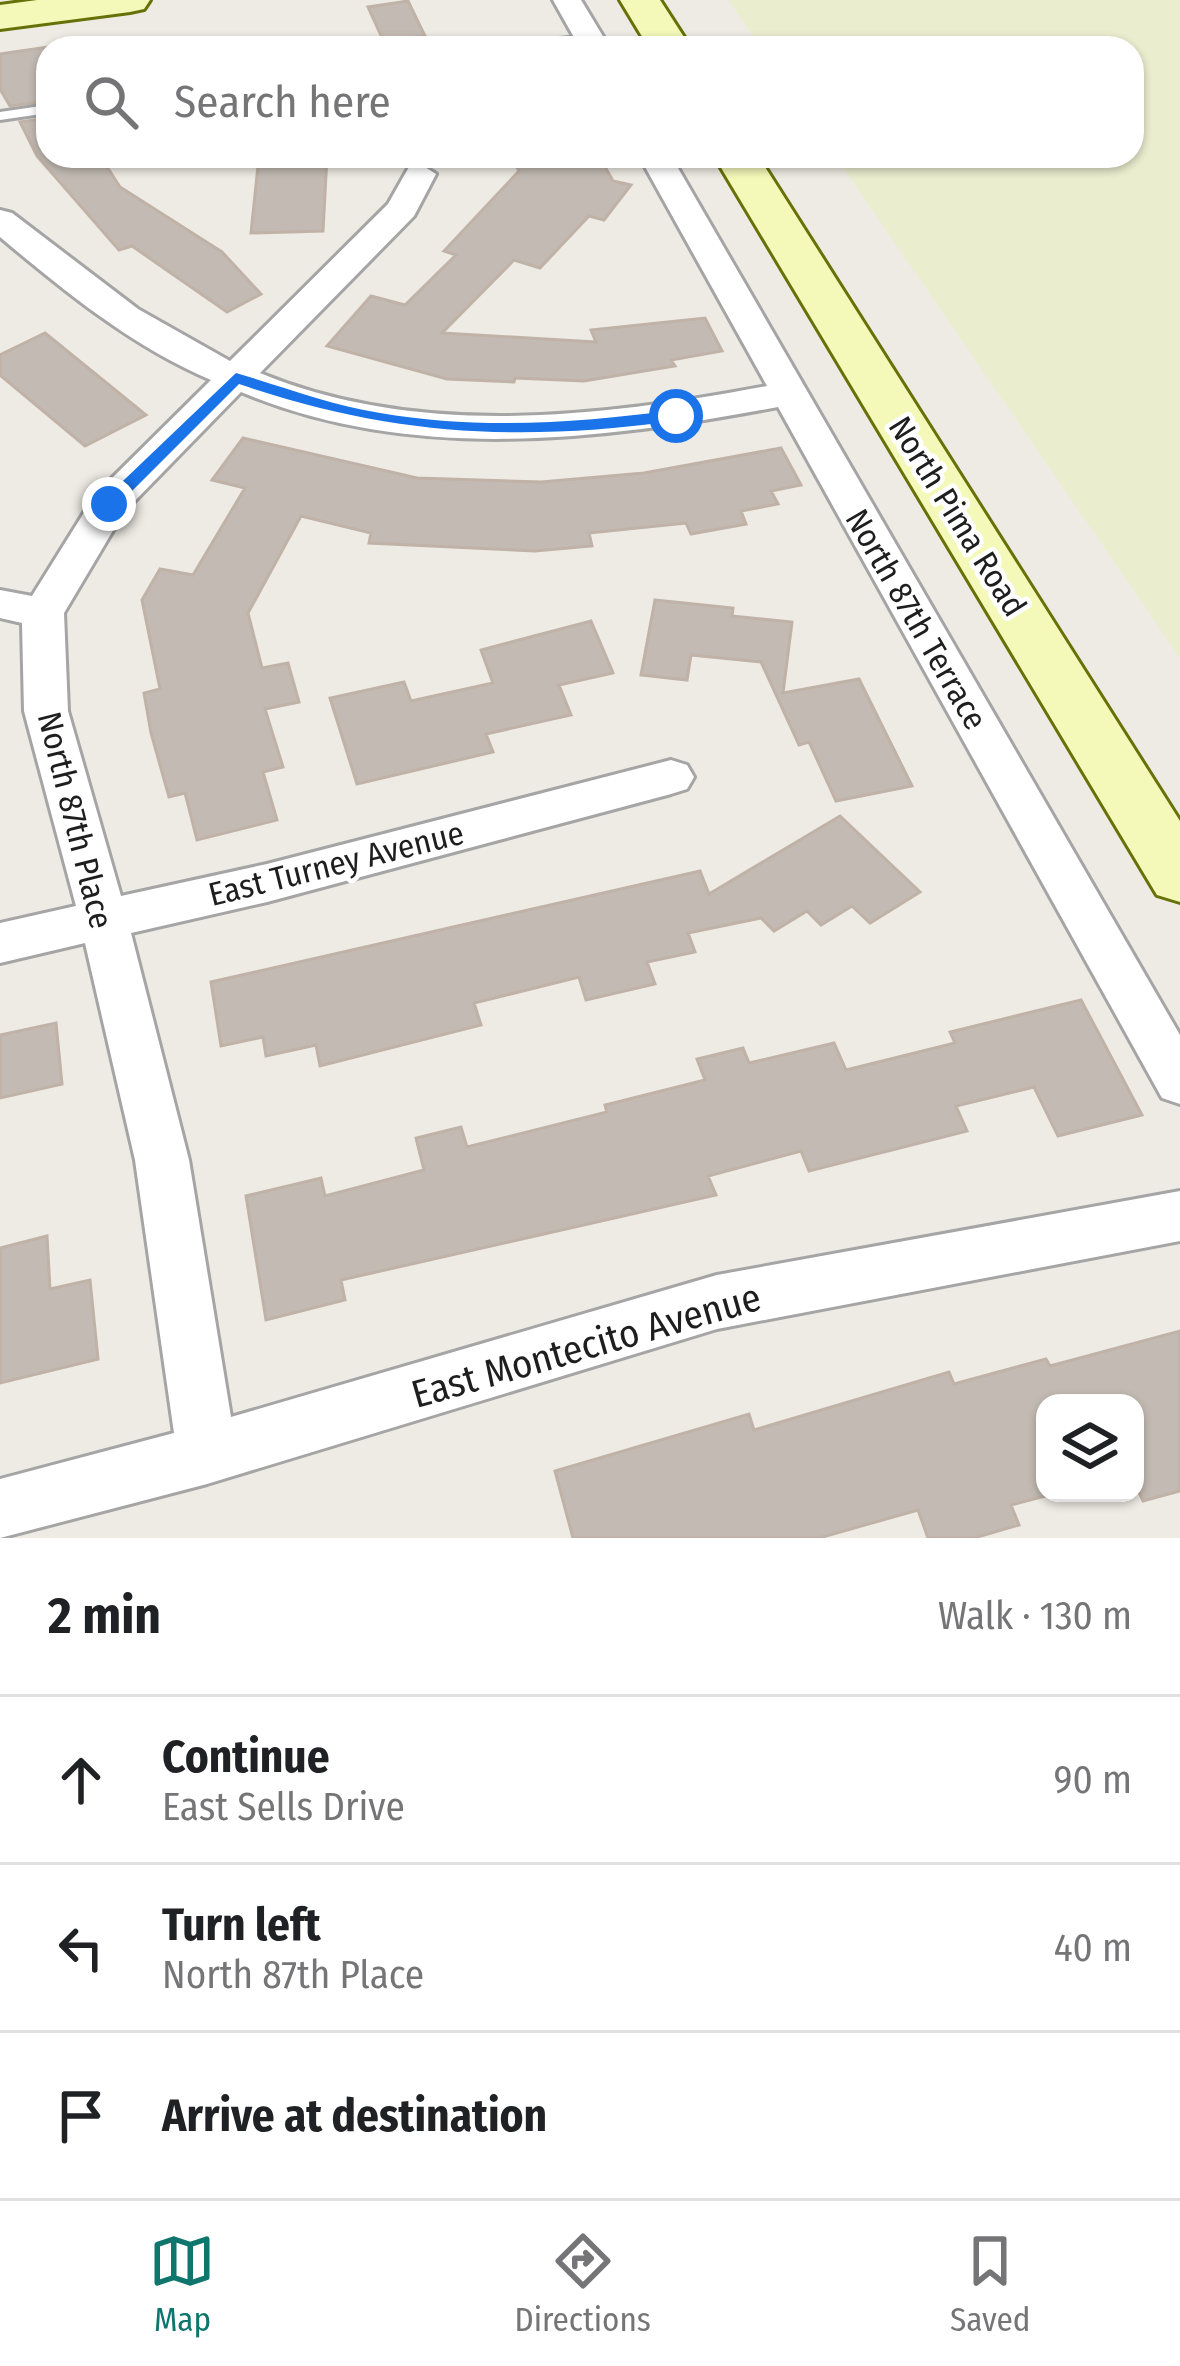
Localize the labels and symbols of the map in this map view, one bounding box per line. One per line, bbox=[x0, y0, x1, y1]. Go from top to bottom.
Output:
route start bbox=[649, 389, 703, 443]
street label: North Pima Road bbox=[880, 409, 1035, 624]
route end bbox=[82, 477, 136, 531]
street label: North 87th Terrace bbox=[837, 502, 995, 737]
street label: North 87th Place bbox=[29, 708, 121, 933]
street label: East Turney Avenue bbox=[204, 813, 468, 915]
street label: East Montecito Avenue bbox=[406, 1274, 766, 1418]

